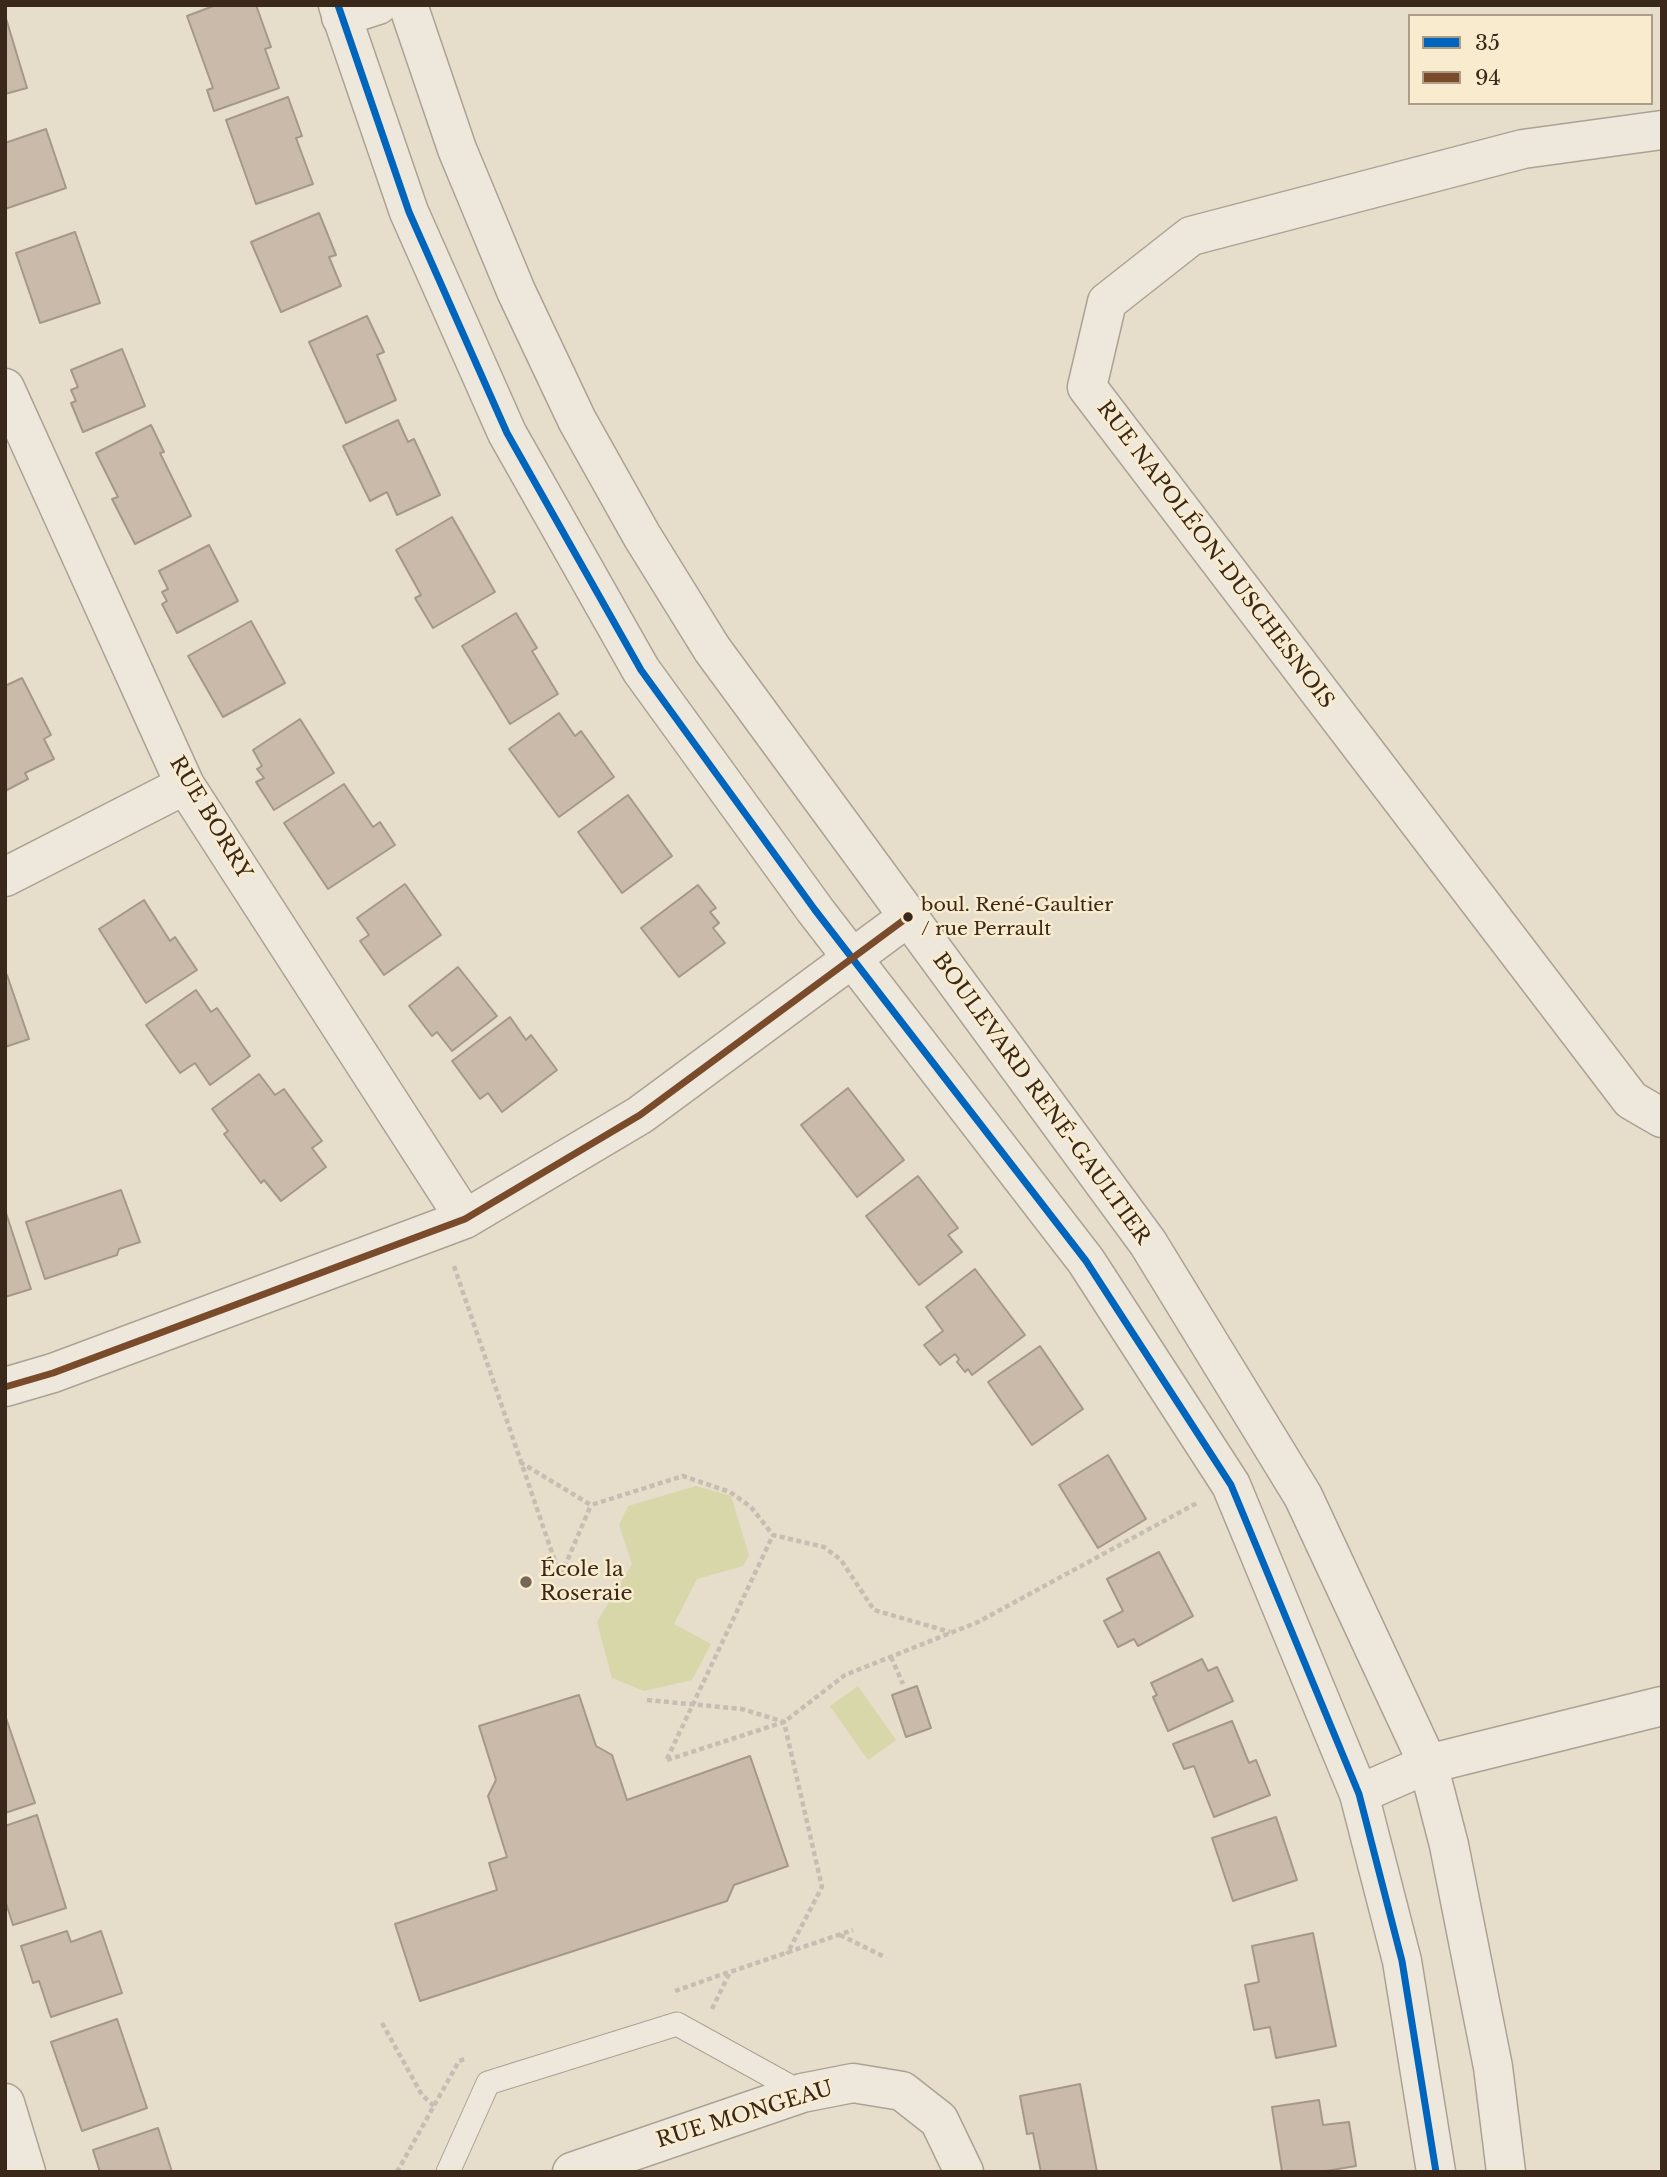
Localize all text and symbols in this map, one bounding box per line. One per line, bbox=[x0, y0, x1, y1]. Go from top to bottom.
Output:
legend bbox=[1408, 14, 1653, 105]
text: 35 bbox=[1475, 30, 1500, 56]
text: 94 bbox=[1475, 65, 1501, 91]
street label: RUE NAPOLÉON-DUSCHESNOIS bbox=[1091, 396, 1339, 714]
street label: RUE BORRY bbox=[163, 752, 257, 884]
place label: boul. René-Gaultier / rue Perrault bbox=[921, 895, 1113, 939]
marker: boul. René-Gaultier / rue Perrault bbox=[901, 910, 915, 924]
street label: BOULEVARD RENÉ-GAULTIER bbox=[927, 948, 1155, 1250]
place label: École la Roseraie bbox=[540, 1557, 632, 1607]
marker: École la Roseraie bbox=[518, 1574, 534, 1590]
street label: RUE MONGEAU bbox=[654, 2076, 836, 2154]

